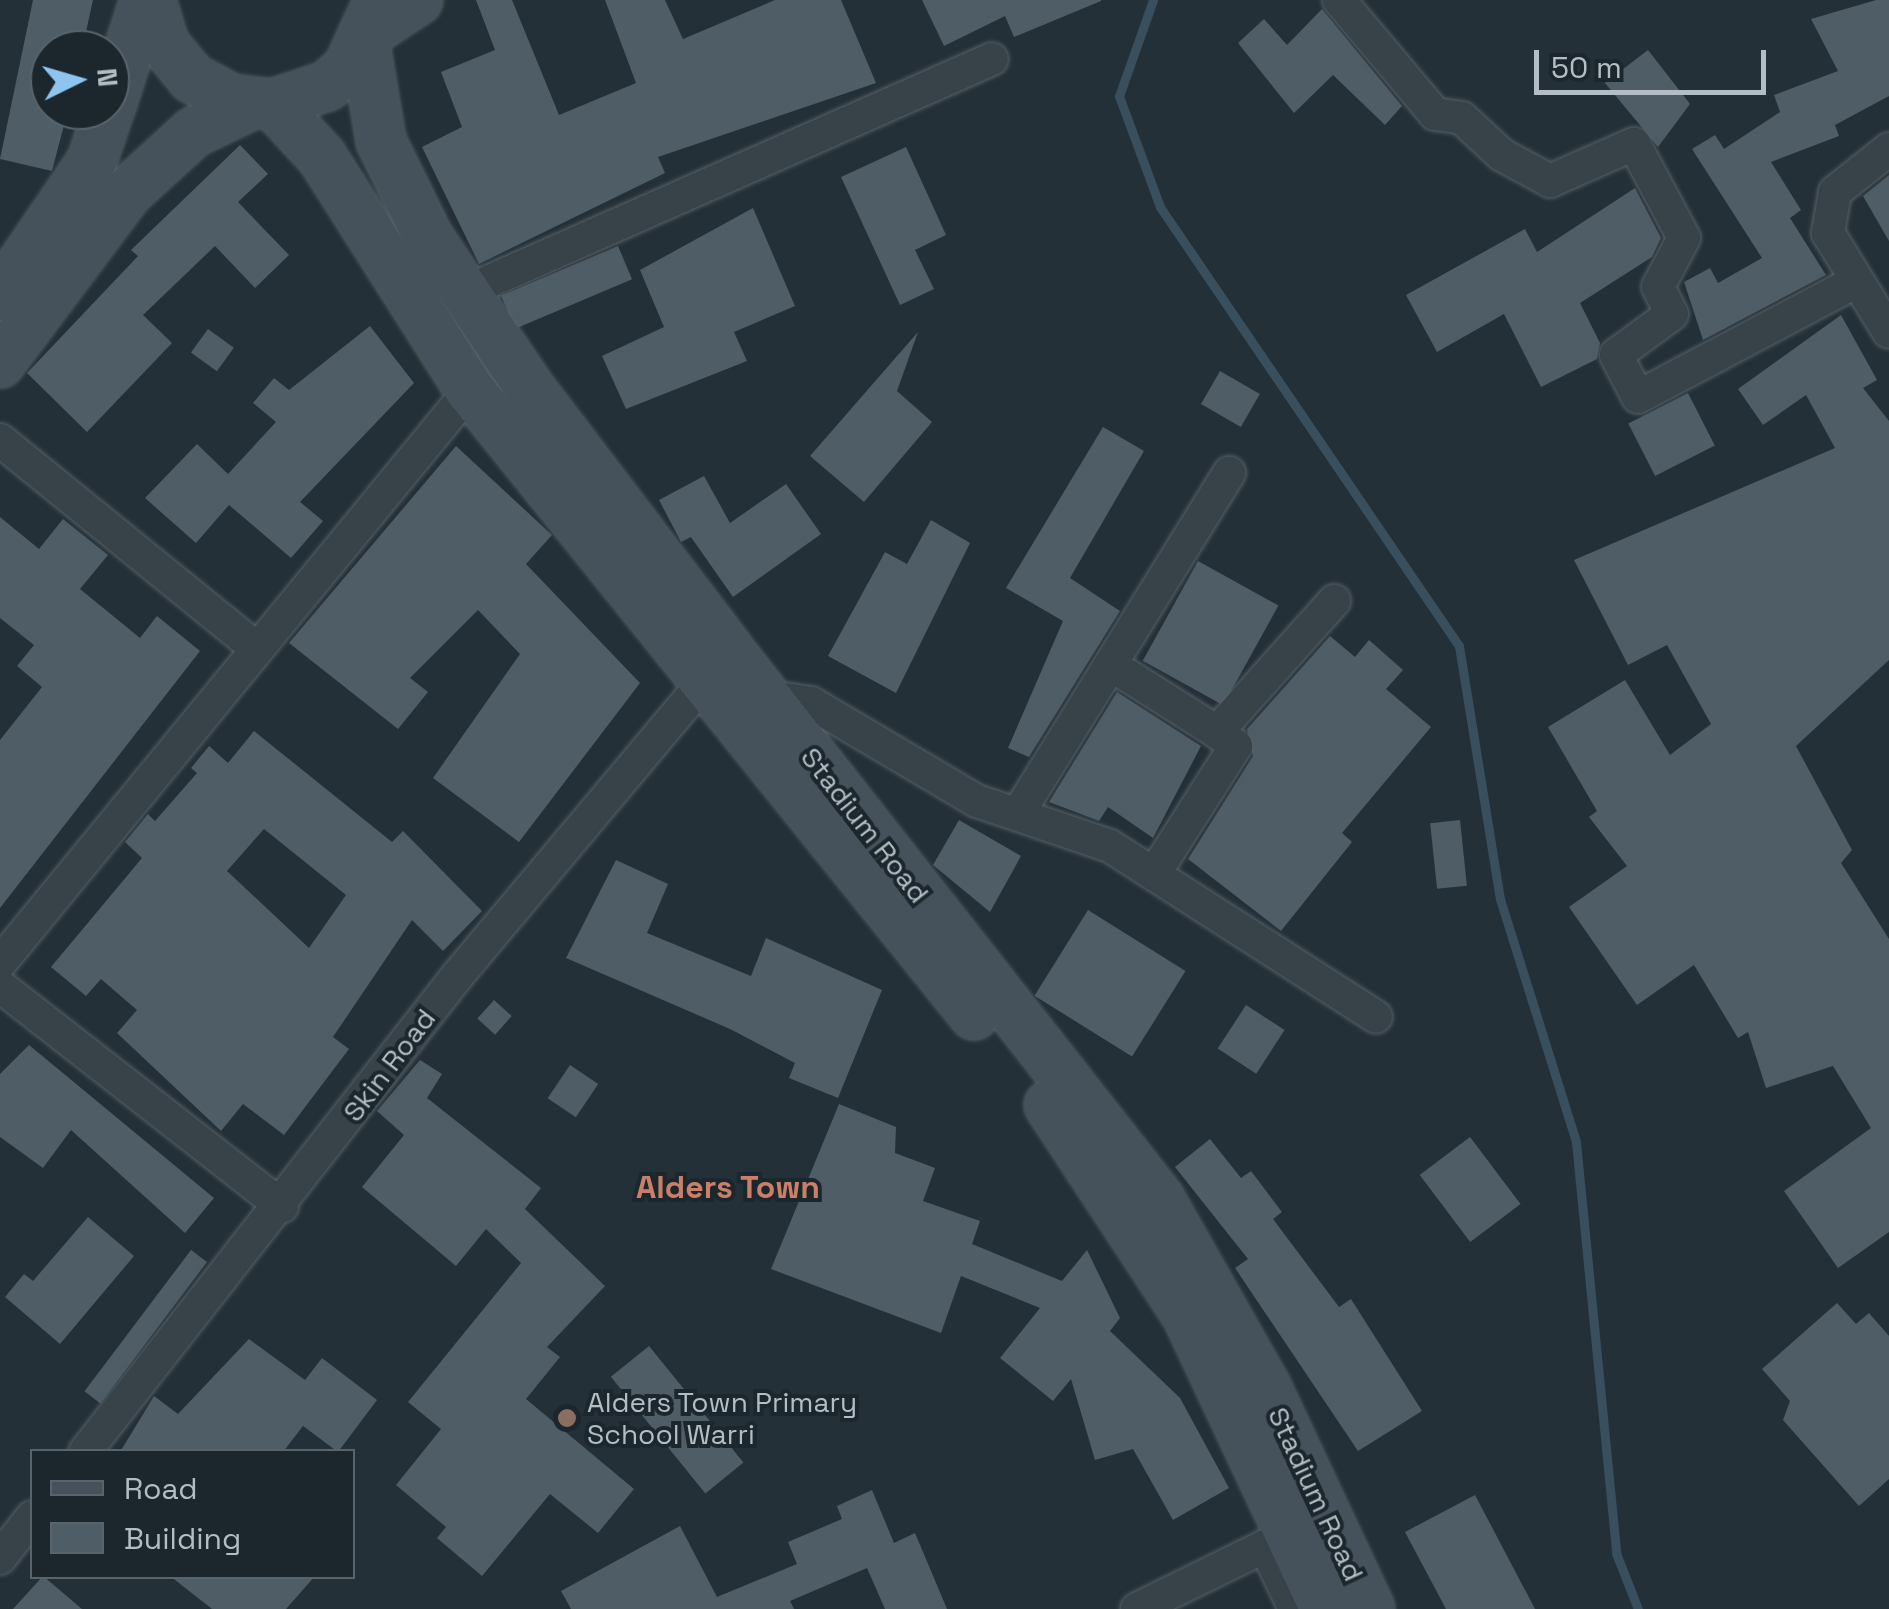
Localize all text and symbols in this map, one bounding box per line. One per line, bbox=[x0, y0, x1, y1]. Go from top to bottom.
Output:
north arrow bbox=[30, 30, 130, 130]
scale bar bbox=[1539, 30, 1772, 92]
text: 50 m bbox=[1551, 48, 1622, 87]
text: N bbox=[89, 67, 127, 88]
street label: Stadium Road bbox=[794, 741, 936, 909]
street label: Skin Road bbox=[336, 1002, 442, 1128]
district label: Alders Town bbox=[636, 1168, 820, 1206]
place label: Alders Town Primary School Warri bbox=[587, 1385, 858, 1451]
street label: Stadium Road bbox=[1261, 1402, 1371, 1586]
marker: Alders Town Primary School Warri bbox=[556, 1407, 578, 1429]
legend bbox=[30, 1449, 355, 1579]
text: Road bbox=[124, 1469, 198, 1508]
text: Building bbox=[124, 1519, 241, 1558]

